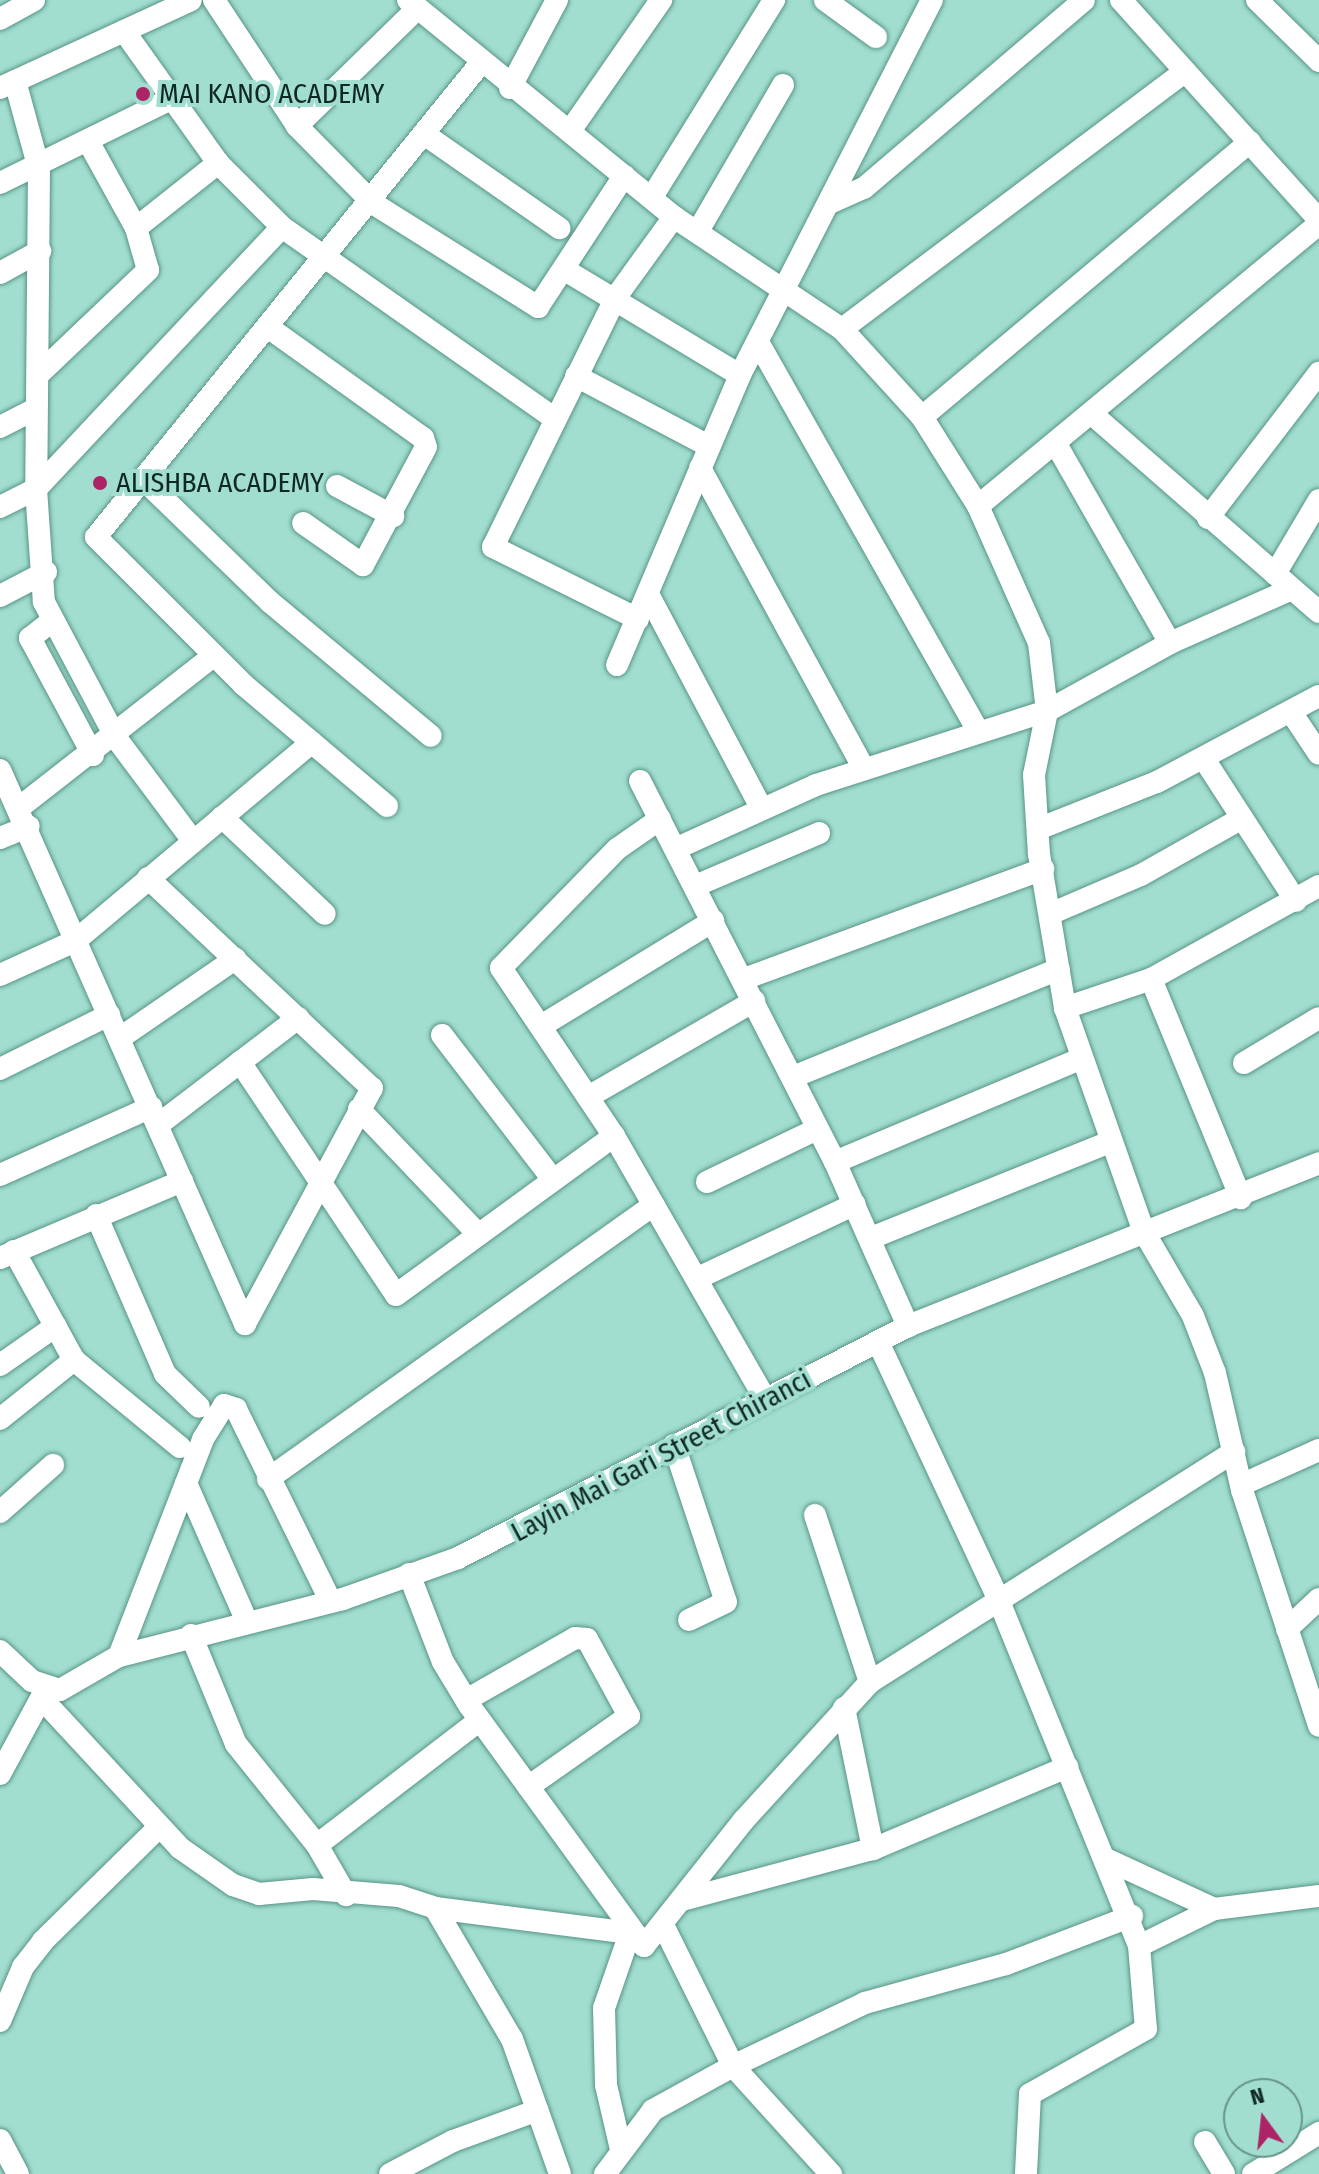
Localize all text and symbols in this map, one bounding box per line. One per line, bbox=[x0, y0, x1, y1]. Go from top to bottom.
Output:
place label: MAI KANO ACADEMY bbox=[159, 77, 384, 111]
marker: MAI KANO ACADEMY bbox=[134, 85, 152, 103]
place label: ALISHBA ACADEMY bbox=[116, 466, 324, 500]
marker: ALISHBA ACADEMY bbox=[91, 474, 109, 492]
street label: Layin Mai Gari Street Chiranci bbox=[505, 1363, 817, 1549]
north arrow bbox=[1223, 2078, 1303, 2158]
text: N bbox=[1247, 2082, 1267, 2111]

